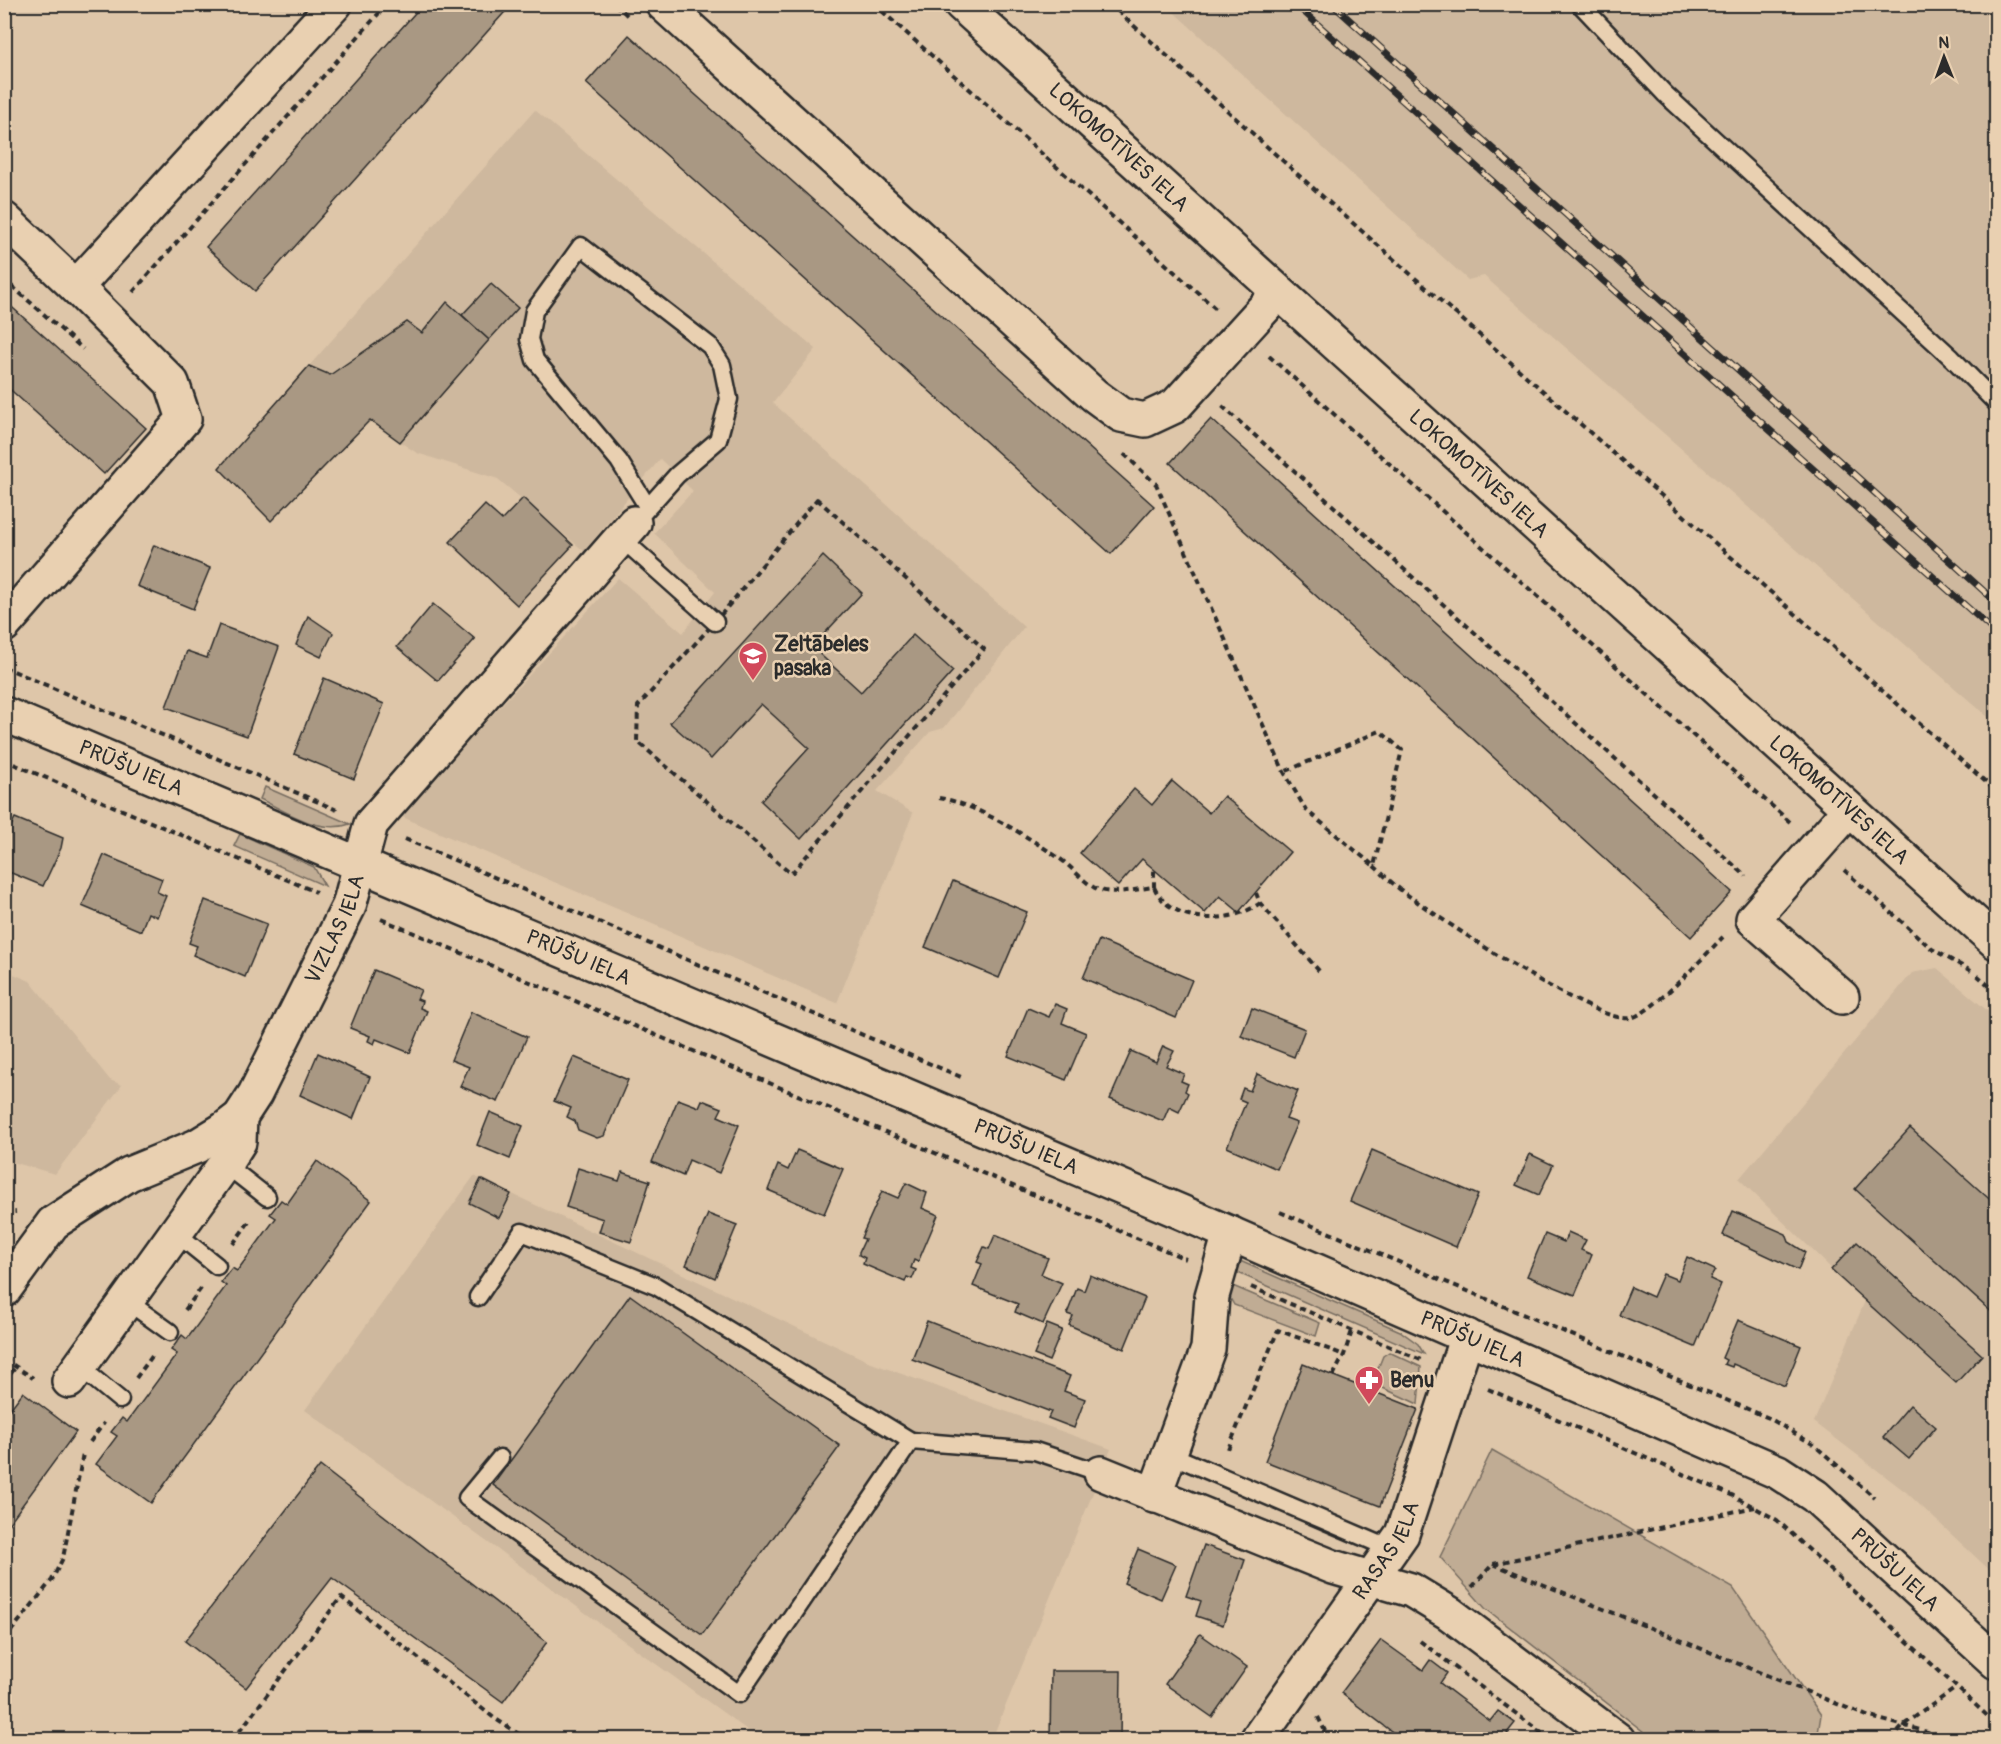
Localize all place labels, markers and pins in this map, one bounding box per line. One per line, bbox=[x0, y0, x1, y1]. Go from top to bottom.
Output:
place label: Zeltābeles pasaka bbox=[774, 631, 869, 682]
school or university icon: Zeltābeles pasaka bbox=[737, 640, 769, 682]
pharmacy icon: Benu bbox=[1353, 1364, 1385, 1406]
place label: Benu bbox=[1390, 1367, 1434, 1394]

